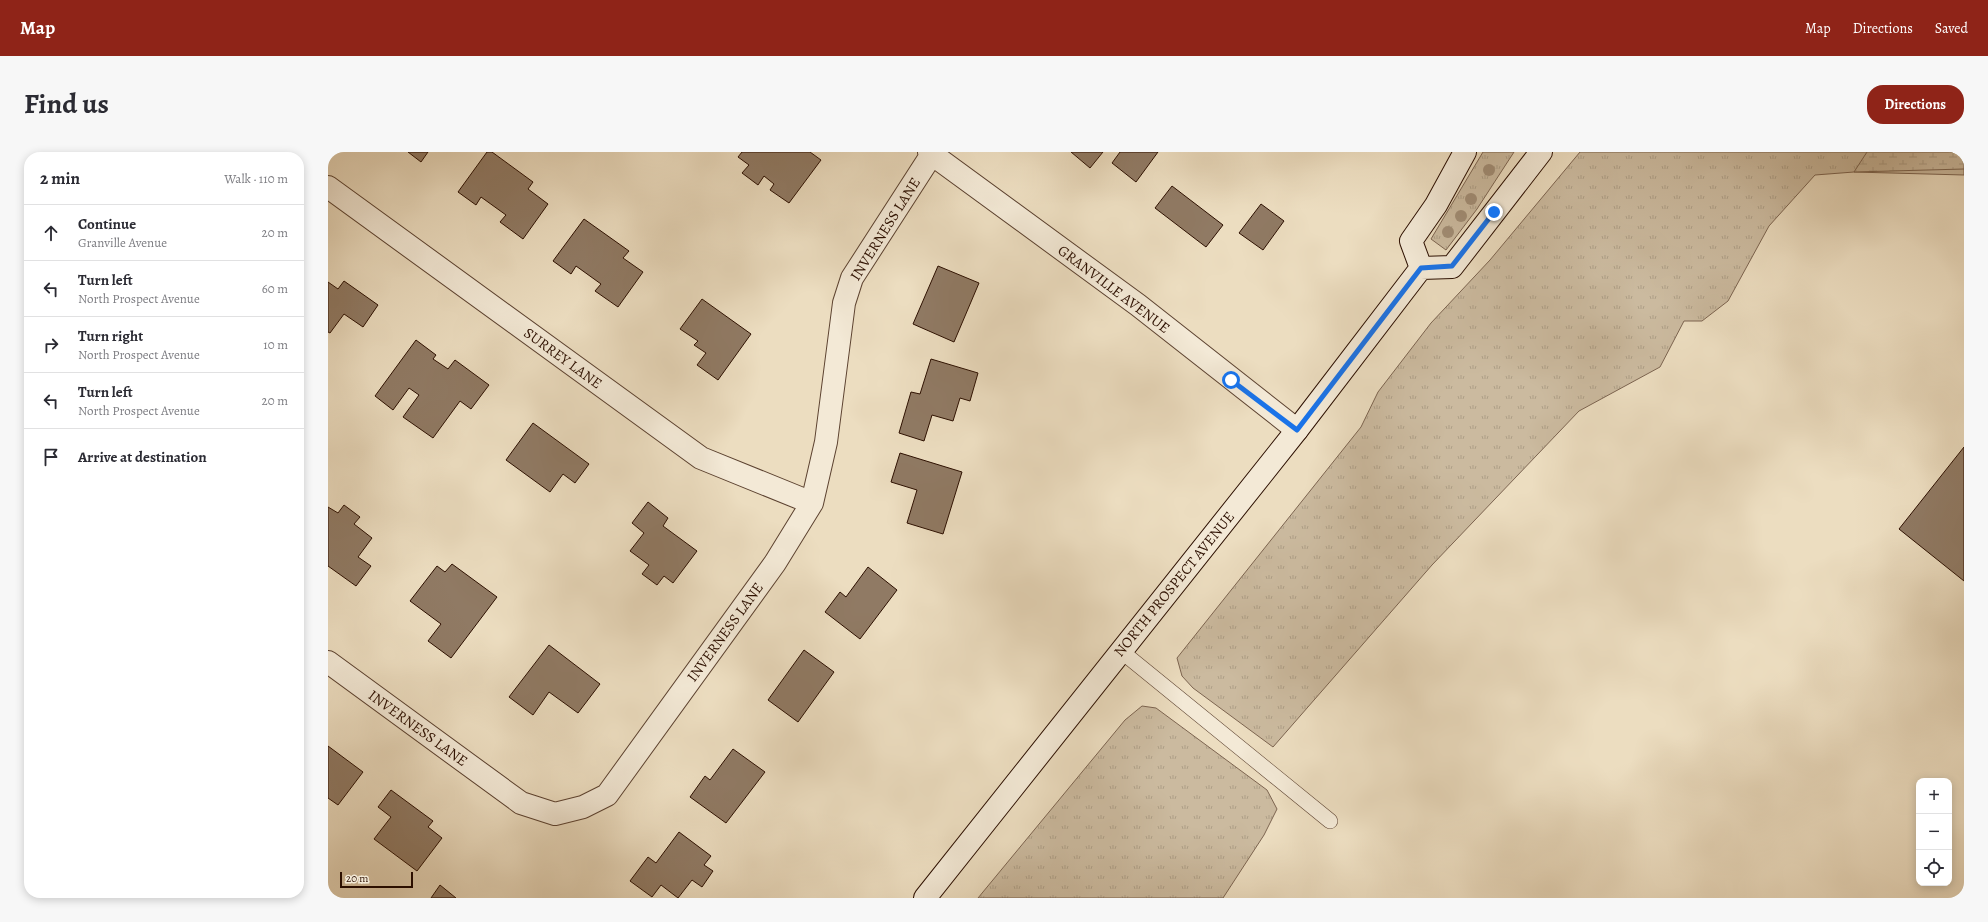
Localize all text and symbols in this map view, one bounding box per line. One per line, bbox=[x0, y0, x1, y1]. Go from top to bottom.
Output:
text: Map bbox=[20, 15, 55, 41]
text: Map bbox=[1805, 19, 1831, 38]
text: Directions bbox=[1853, 19, 1913, 38]
text: Saved bbox=[1935, 19, 1968, 38]
text: Find us bbox=[24, 85, 109, 123]
button: Directions bbox=[1867, 85, 1964, 124]
text: 2 min bbox=[40, 167, 80, 190]
text: Walk · 110 m bbox=[224, 170, 288, 187]
street label: INVERNESS LANE bbox=[845, 174, 925, 284]
route end bbox=[1485, 203, 1503, 221]
text: Continue bbox=[78, 214, 136, 234]
icon: ahead bbox=[40, 222, 62, 244]
text: 20 m bbox=[262, 224, 288, 241]
text: Granville Avenue bbox=[78, 234, 167, 251]
street label: GRANVILLE AVENUE bbox=[1054, 240, 1174, 338]
text: Turn left bbox=[78, 270, 133, 290]
icon: left bbox=[40, 278, 62, 300]
text: 60 m bbox=[262, 280, 288, 297]
text: North Prospect Avenue bbox=[78, 290, 200, 307]
street label: SURREY LANE bbox=[520, 323, 606, 393]
text: Turn right bbox=[78, 326, 143, 346]
icon: right bbox=[40, 334, 62, 356]
text: 10 m bbox=[263, 336, 288, 353]
text: North Prospect Avenue bbox=[78, 346, 200, 363]
route start bbox=[1222, 371, 1240, 389]
text: Turn left bbox=[78, 382, 133, 402]
icon: left bbox=[40, 390, 62, 412]
text: 20 m bbox=[262, 392, 288, 409]
text: North Prospect Avenue bbox=[78, 402, 200, 419]
icon: arrive bbox=[40, 446, 62, 468]
text: Arrive at destination bbox=[78, 447, 207, 467]
street label: NORTH PROSPECT AVENUE bbox=[1109, 507, 1239, 661]
street label: INVERNESS LANE bbox=[682, 578, 768, 686]
street label: INVERNESS LANE bbox=[364, 685, 472, 771]
map controls bbox=[1916, 778, 1952, 886]
button: + bbox=[1916, 778, 1952, 814]
button: − bbox=[1916, 814, 1952, 850]
button: locate bbox=[1916, 850, 1952, 886]
scale bar bbox=[340, 870, 413, 889]
text: 20 m bbox=[346, 871, 368, 886]

